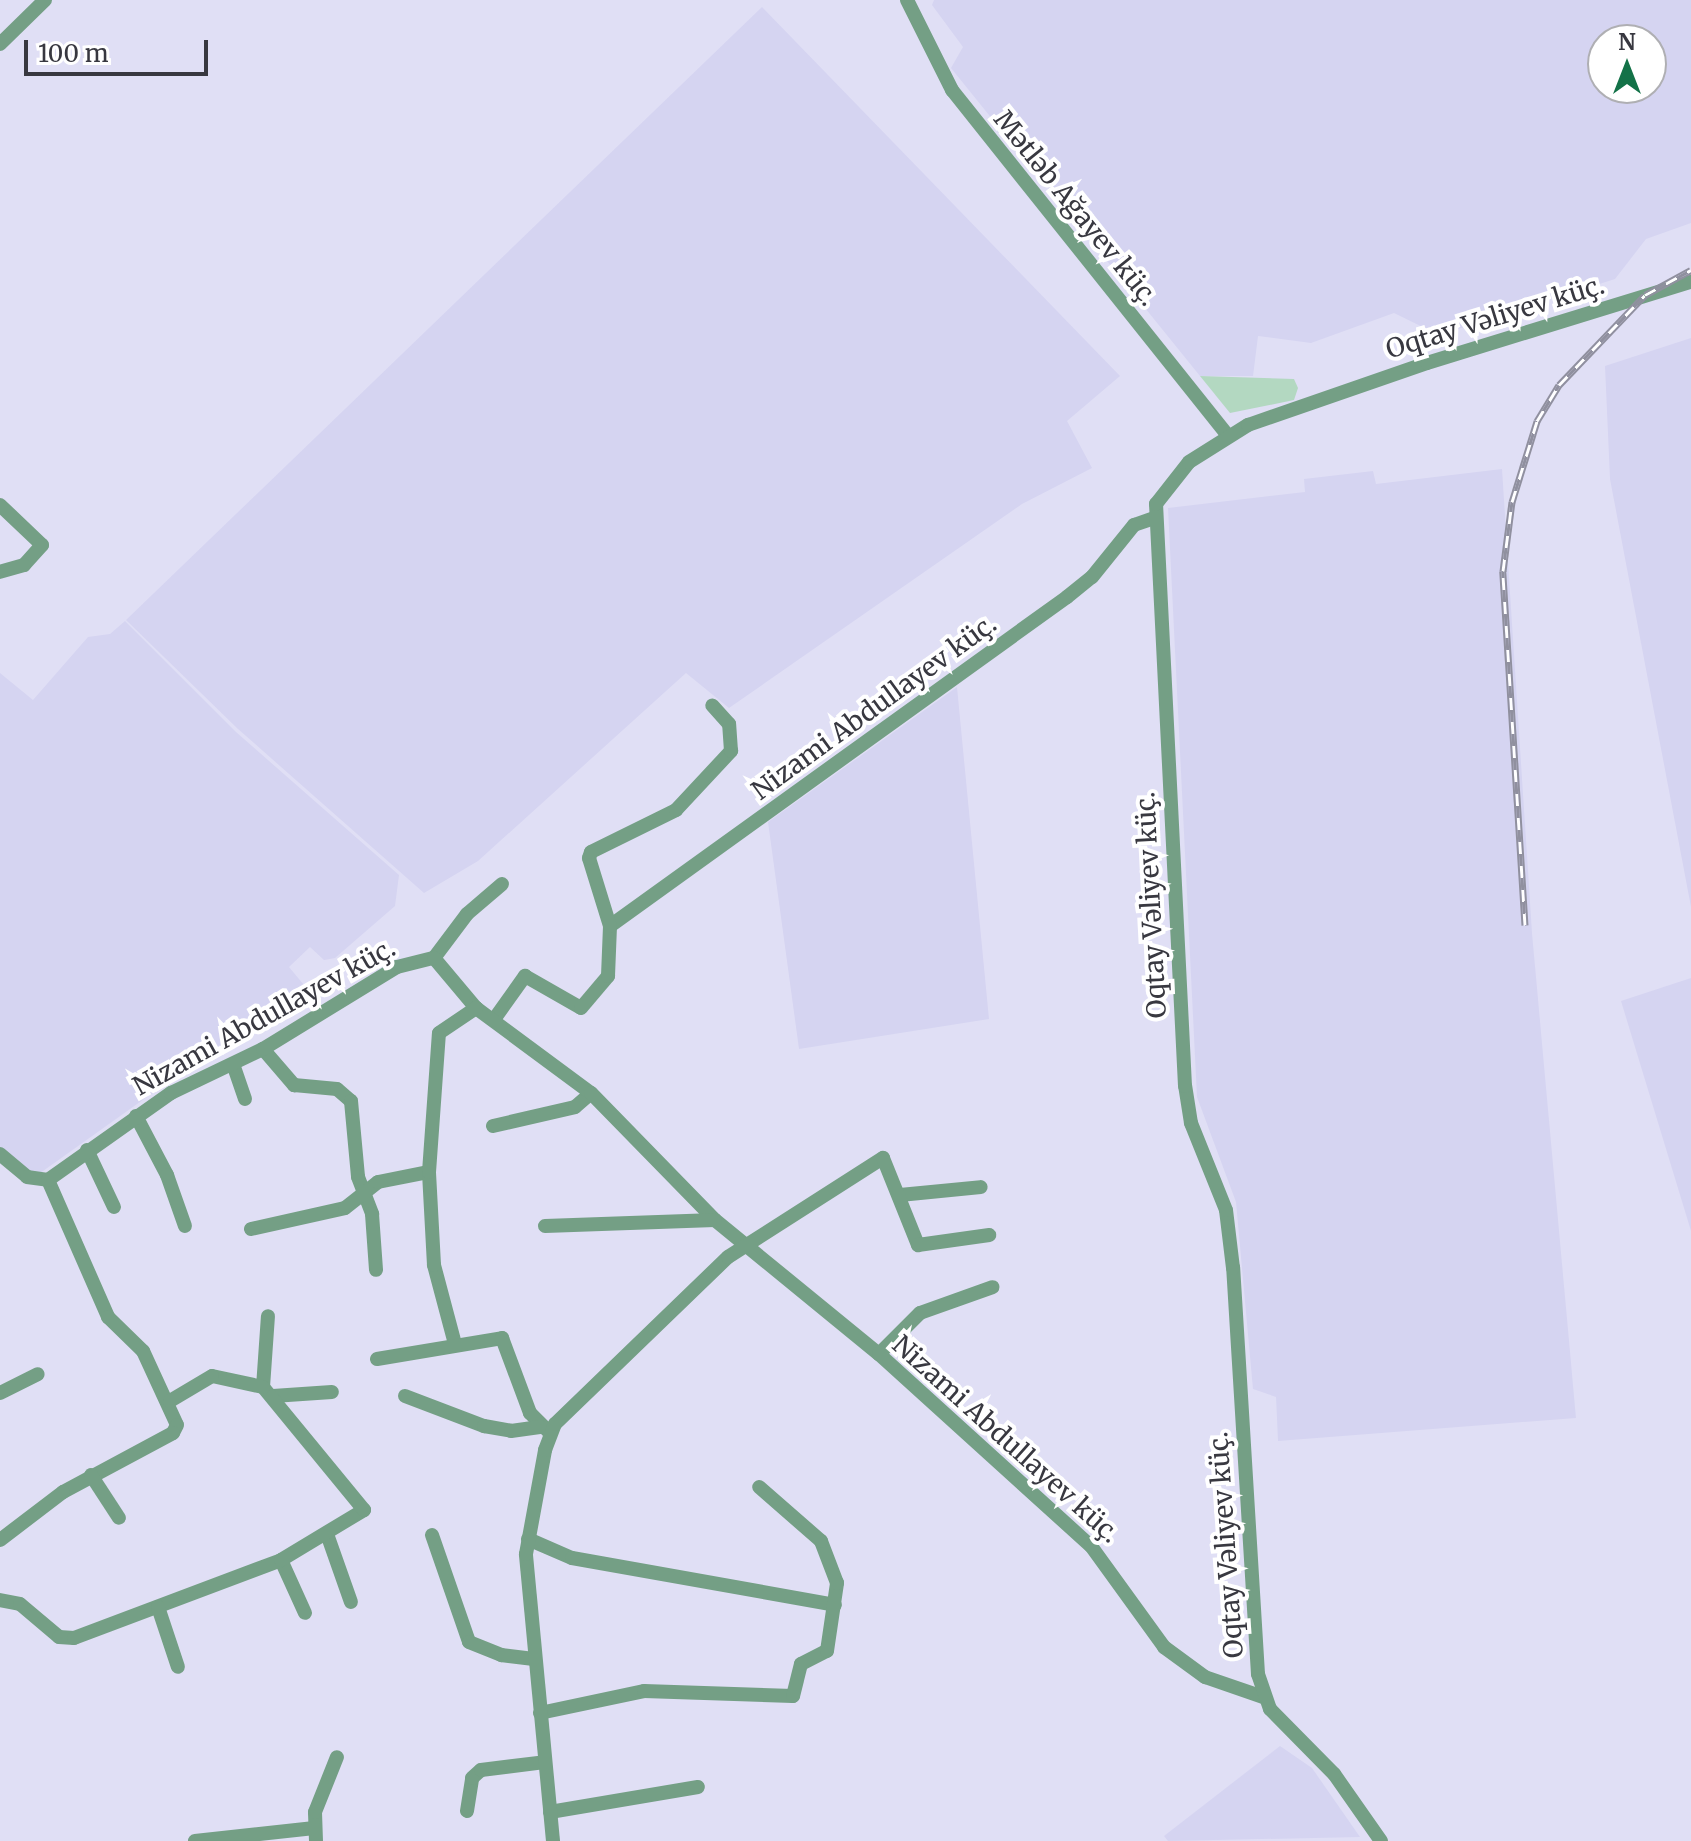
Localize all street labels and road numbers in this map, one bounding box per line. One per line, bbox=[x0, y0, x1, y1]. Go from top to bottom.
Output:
street label: Mətləb Ağayev küç. bbox=[988, 104, 1164, 312]
street label: Oqtay Vəliyev küç. bbox=[1382, 269, 1608, 365]
street label: Nizami Abdullayev küç. bbox=[746, 608, 1002, 806]
street label: Oqtay Vəliyev küç. bbox=[1129, 791, 1173, 1019]
street label: Nizami Abdullayev küç. bbox=[128, 932, 400, 1102]
street label: Nizami Abdullayev küç. bbox=[886, 1329, 1126, 1549]
street label: Oqtay Vəliyev küç. bbox=[1203, 1431, 1249, 1659]

